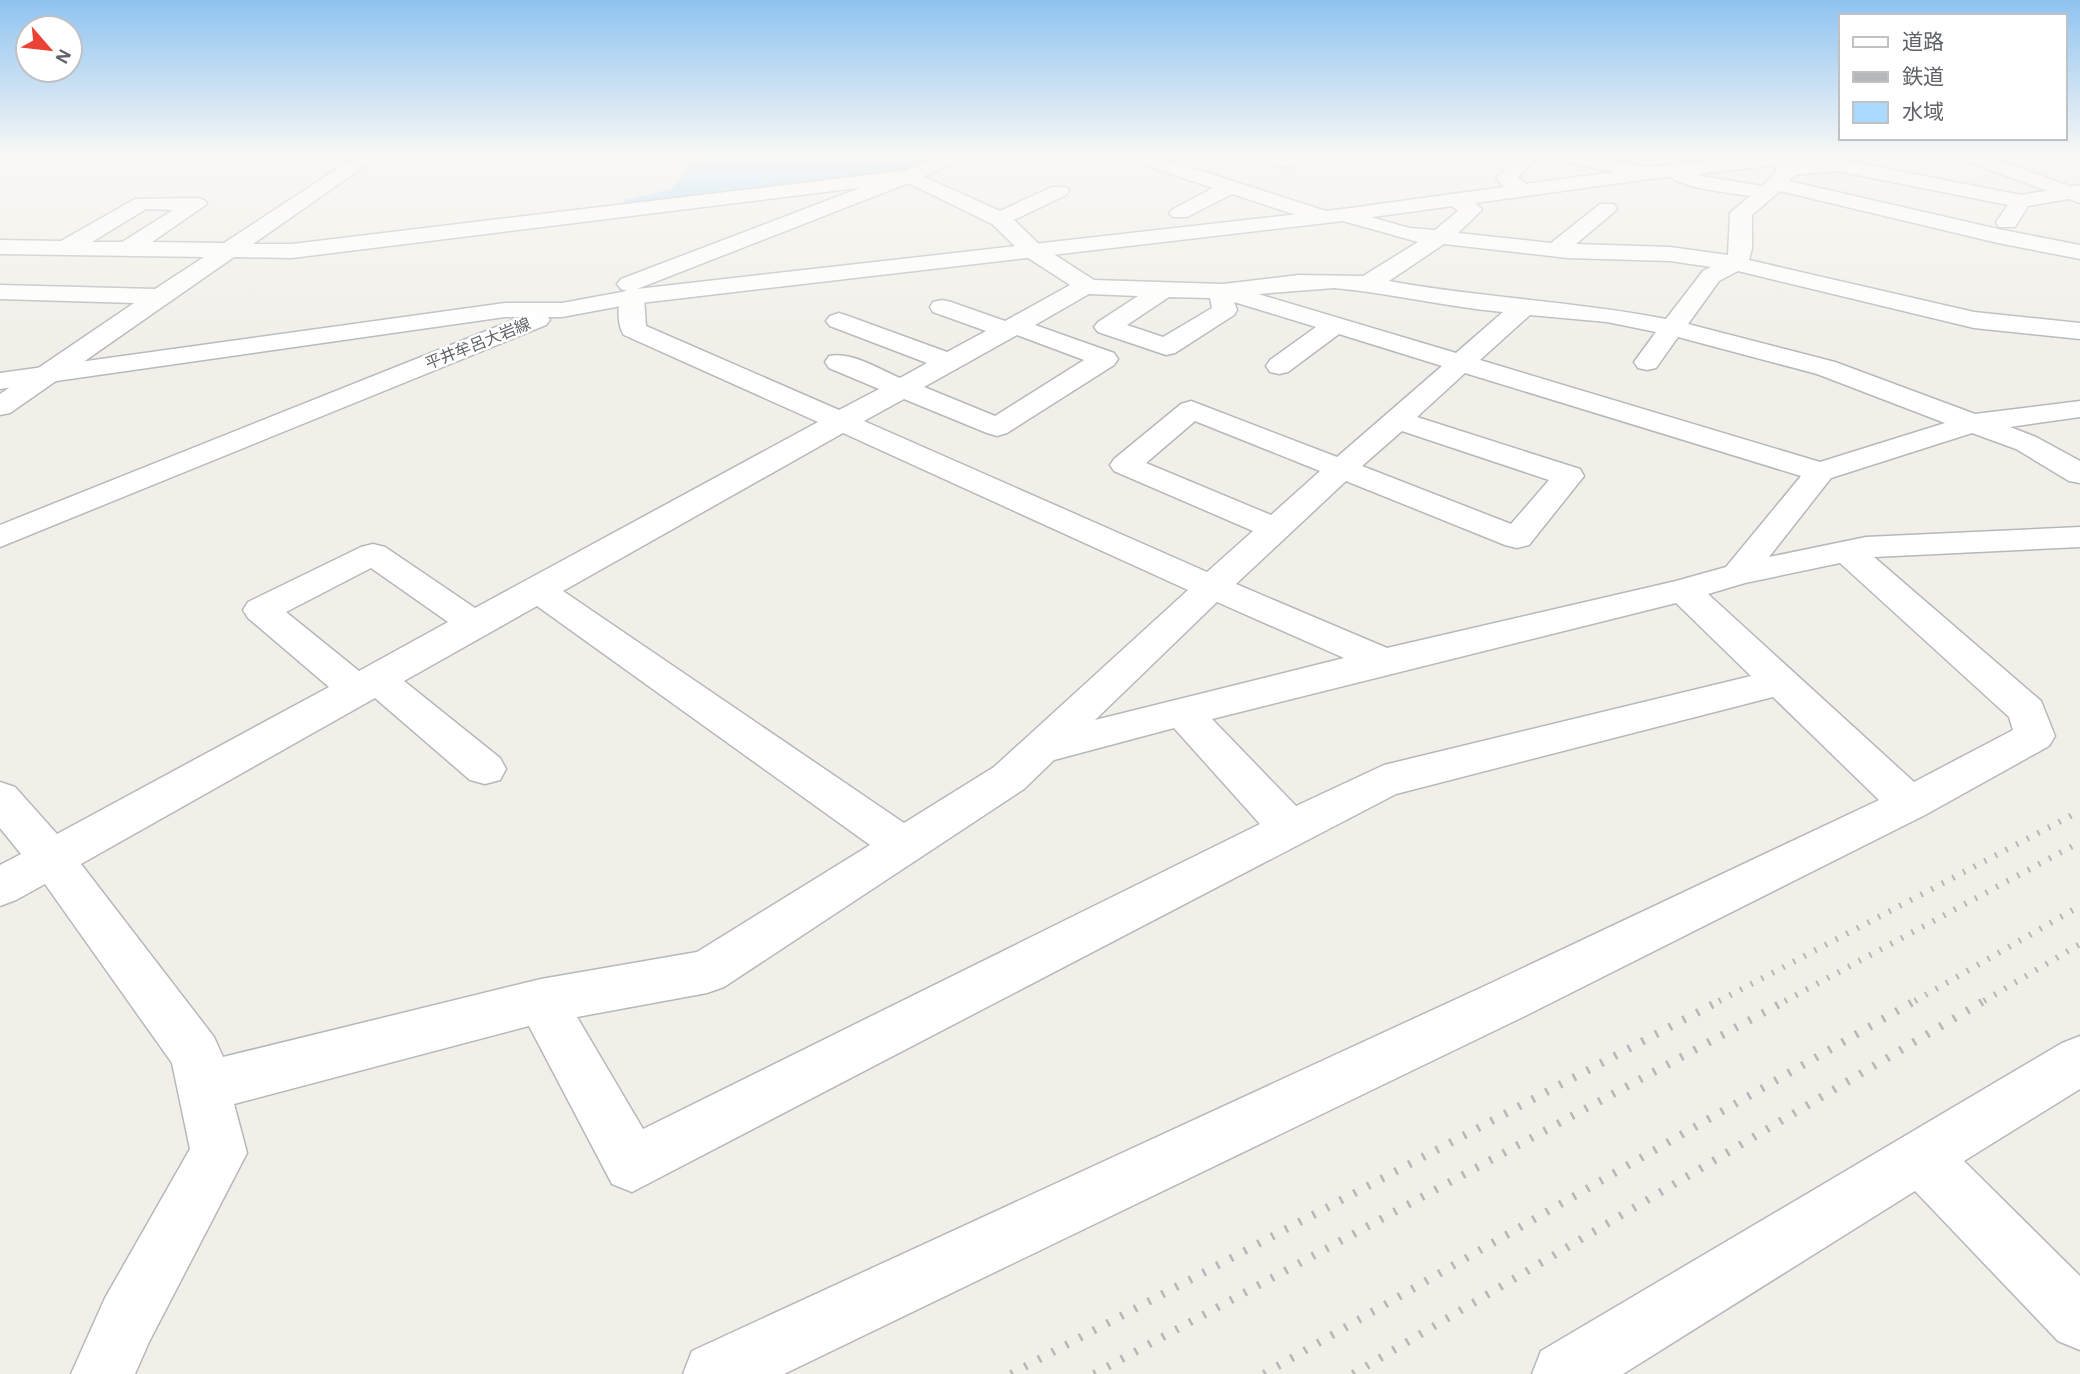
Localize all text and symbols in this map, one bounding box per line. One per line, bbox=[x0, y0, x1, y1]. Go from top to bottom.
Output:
north arrow bbox=[14, 14, 84, 84]
legend bbox=[1839, 14, 2066, 140]
text: 道路 bbox=[1902, 31, 1944, 53]
text: N bbox=[51, 46, 74, 67]
text: 鉄道 bbox=[1902, 66, 1944, 88]
text: 水域 bbox=[1902, 101, 1944, 123]
street label: 平井牟呂大岩線 bbox=[423, 315, 533, 372]

